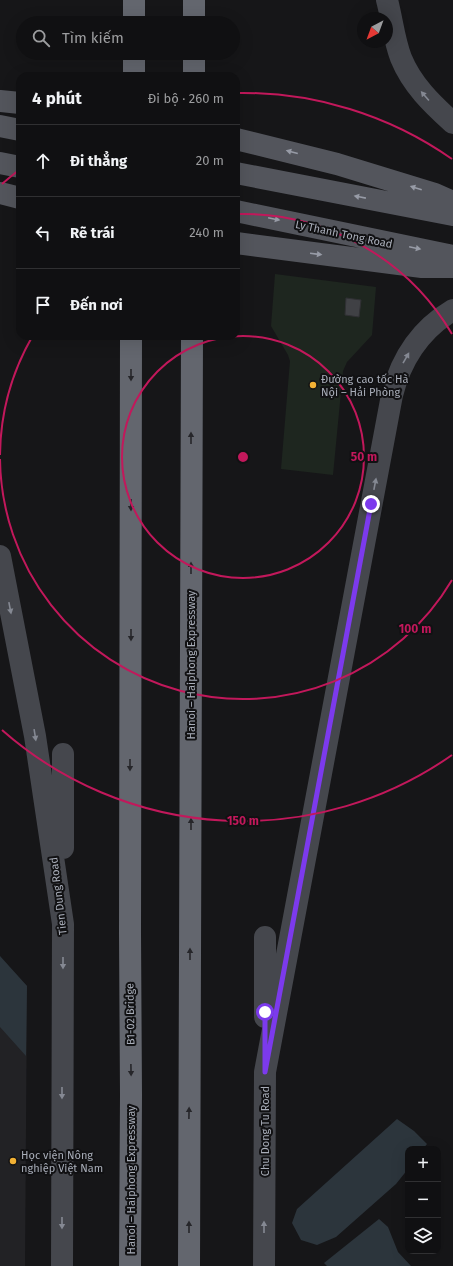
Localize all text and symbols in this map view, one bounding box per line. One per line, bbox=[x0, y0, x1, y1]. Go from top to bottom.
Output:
north arrow bbox=[357, 12, 393, 48]
search box bbox=[16, 16, 240, 60]
icon: search bbox=[30, 27, 52, 49]
text: Tìm kiếm bbox=[62, 29, 124, 47]
text: 4 phút bbox=[32, 88, 82, 109]
text: Đi bộ · 260 m bbox=[148, 91, 224, 106]
one-way arrow bbox=[420, 91, 430, 101]
one-way arrow bbox=[285, 149, 298, 155]
icon: ahead bbox=[32, 150, 54, 172]
text: Đi thẳng bbox=[70, 152, 127, 170]
text: 20 m bbox=[196, 153, 224, 168]
one-way arrow bbox=[410, 185, 422, 191]
one-way arrow bbox=[354, 194, 366, 200]
one-way arrow bbox=[268, 217, 280, 223]
street label: Ly Thanh Tong Road bbox=[294, 218, 394, 251]
icon: left bbox=[32, 222, 54, 244]
text: Rẽ trái bbox=[70, 224, 115, 242]
text: 240 m bbox=[189, 225, 224, 240]
one-way arrow bbox=[409, 245, 421, 251]
one-way arrow bbox=[310, 251, 322, 257]
icon: arrive bbox=[32, 294, 54, 316]
text: Đến nơi bbox=[70, 296, 123, 314]
one-way arrow bbox=[403, 352, 410, 364]
one-way arrow bbox=[128, 369, 134, 382]
place label: Đường cao tốc Hà Nội – Hải Phòng bbox=[321, 373, 409, 399]
marker: Đường cao tốc Hà Nội – Hải Phòng bbox=[308, 380, 318, 390]
one-way arrow bbox=[188, 431, 194, 444]
centre of rings bbox=[236, 450, 250, 464]
text: 50 m bbox=[351, 450, 377, 464]
one-way arrow bbox=[372, 478, 378, 490]
route end bbox=[362, 495, 380, 513]
one-way arrow bbox=[128, 499, 134, 512]
one-way arrow bbox=[188, 561, 194, 574]
street label: Hanoi – Haiphong Expressway bbox=[185, 590, 198, 739]
one-way arrow bbox=[8, 601, 14, 614]
text: 100 m bbox=[399, 622, 431, 636]
one-way arrow bbox=[128, 629, 134, 642]
one-way arrow bbox=[32, 729, 38, 741]
one-way arrow bbox=[127, 759, 133, 772]
text: 150 m bbox=[227, 814, 259, 828]
one-way arrow bbox=[188, 817, 194, 830]
street label: Tien Dung Road bbox=[47, 856, 70, 935]
one-way arrow bbox=[187, 947, 193, 960]
one-way arrow bbox=[60, 957, 66, 970]
street label: B1-02 Bridge bbox=[123, 983, 138, 1045]
route start bbox=[256, 1003, 274, 1021]
one-way arrow bbox=[128, 1064, 134, 1077]
street label: Chu Dong Tu Road bbox=[259, 1086, 272, 1176]
one-way arrow bbox=[59, 1087, 65, 1100]
street label: Hanoi – Haiphong Expressway bbox=[125, 1105, 138, 1254]
one-way arrow bbox=[186, 1106, 192, 1119]
map controls bbox=[405, 1146, 441, 1254]
button: + bbox=[405, 1146, 441, 1182]
place label: Học viện Nông nghiệp Việt Nam bbox=[21, 1149, 103, 1175]
marker: Học viện Nông nghiệp Việt Nam bbox=[8, 1156, 18, 1166]
button: − bbox=[405, 1182, 441, 1218]
one-way arrow bbox=[59, 1217, 65, 1230]
button: layers bbox=[405, 1218, 441, 1254]
one-way arrow bbox=[186, 1220, 192, 1233]
one-way arrow bbox=[261, 1220, 267, 1233]

